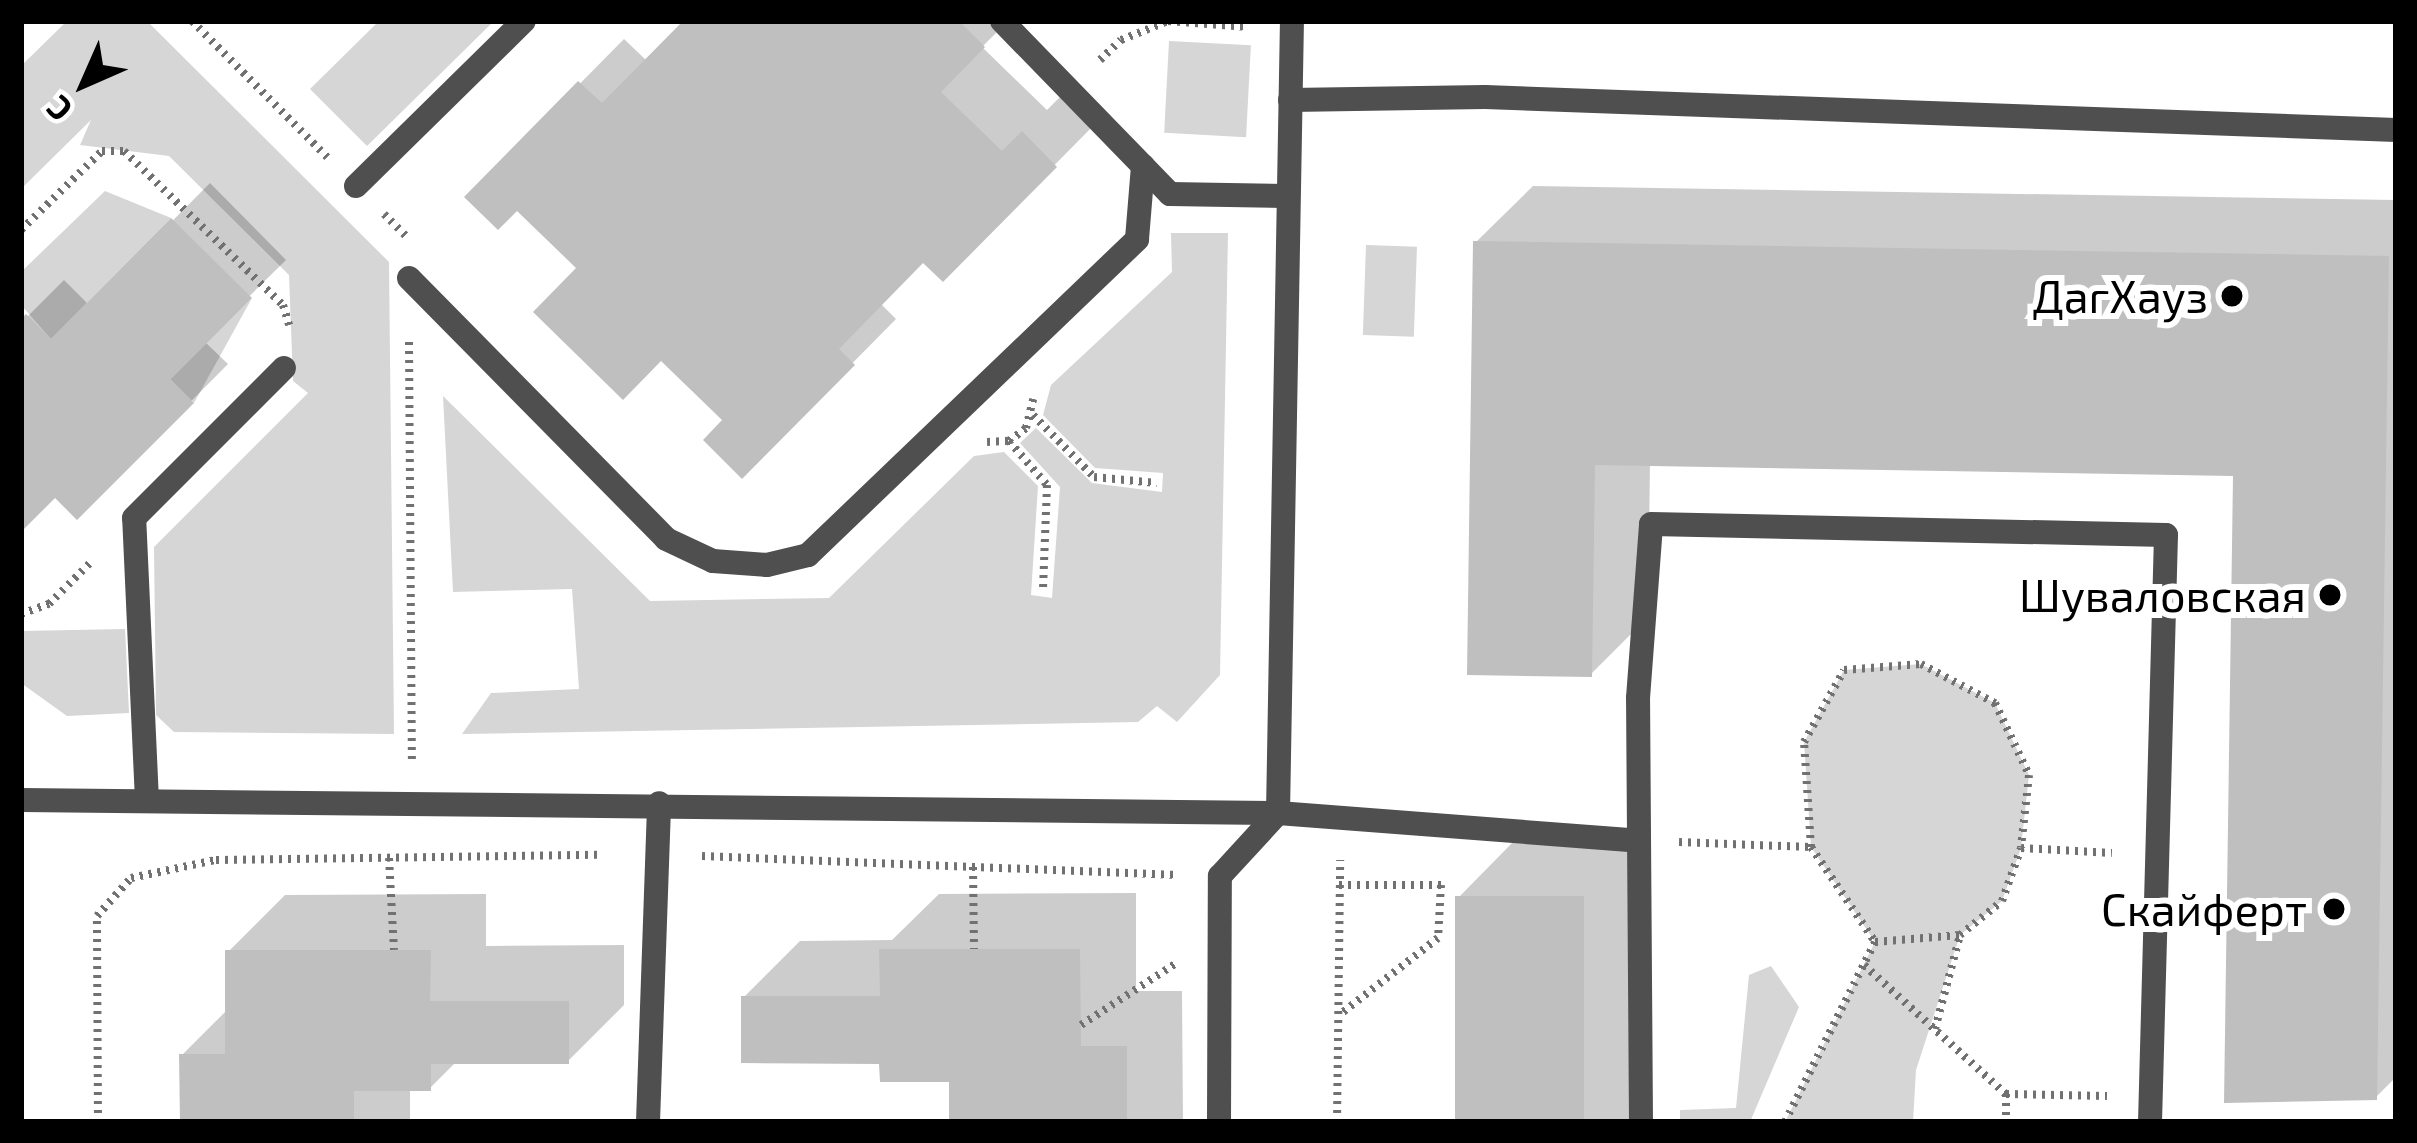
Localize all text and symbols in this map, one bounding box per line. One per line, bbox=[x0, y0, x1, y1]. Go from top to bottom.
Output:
north arrow bbox=[24, 24, 144, 144]
text: С bbox=[38, 88, 80, 130]
place label: ДагХауз bbox=[2033, 269, 2208, 323]
marker: ДагХауз bbox=[2219, 283, 2245, 309]
place label: Шуваловская bbox=[2019, 568, 2306, 622]
marker: Шуваловская bbox=[2317, 582, 2343, 608]
place label: Скайферт bbox=[2101, 882, 2307, 936]
marker: Скайферт bbox=[2318, 893, 2350, 925]

